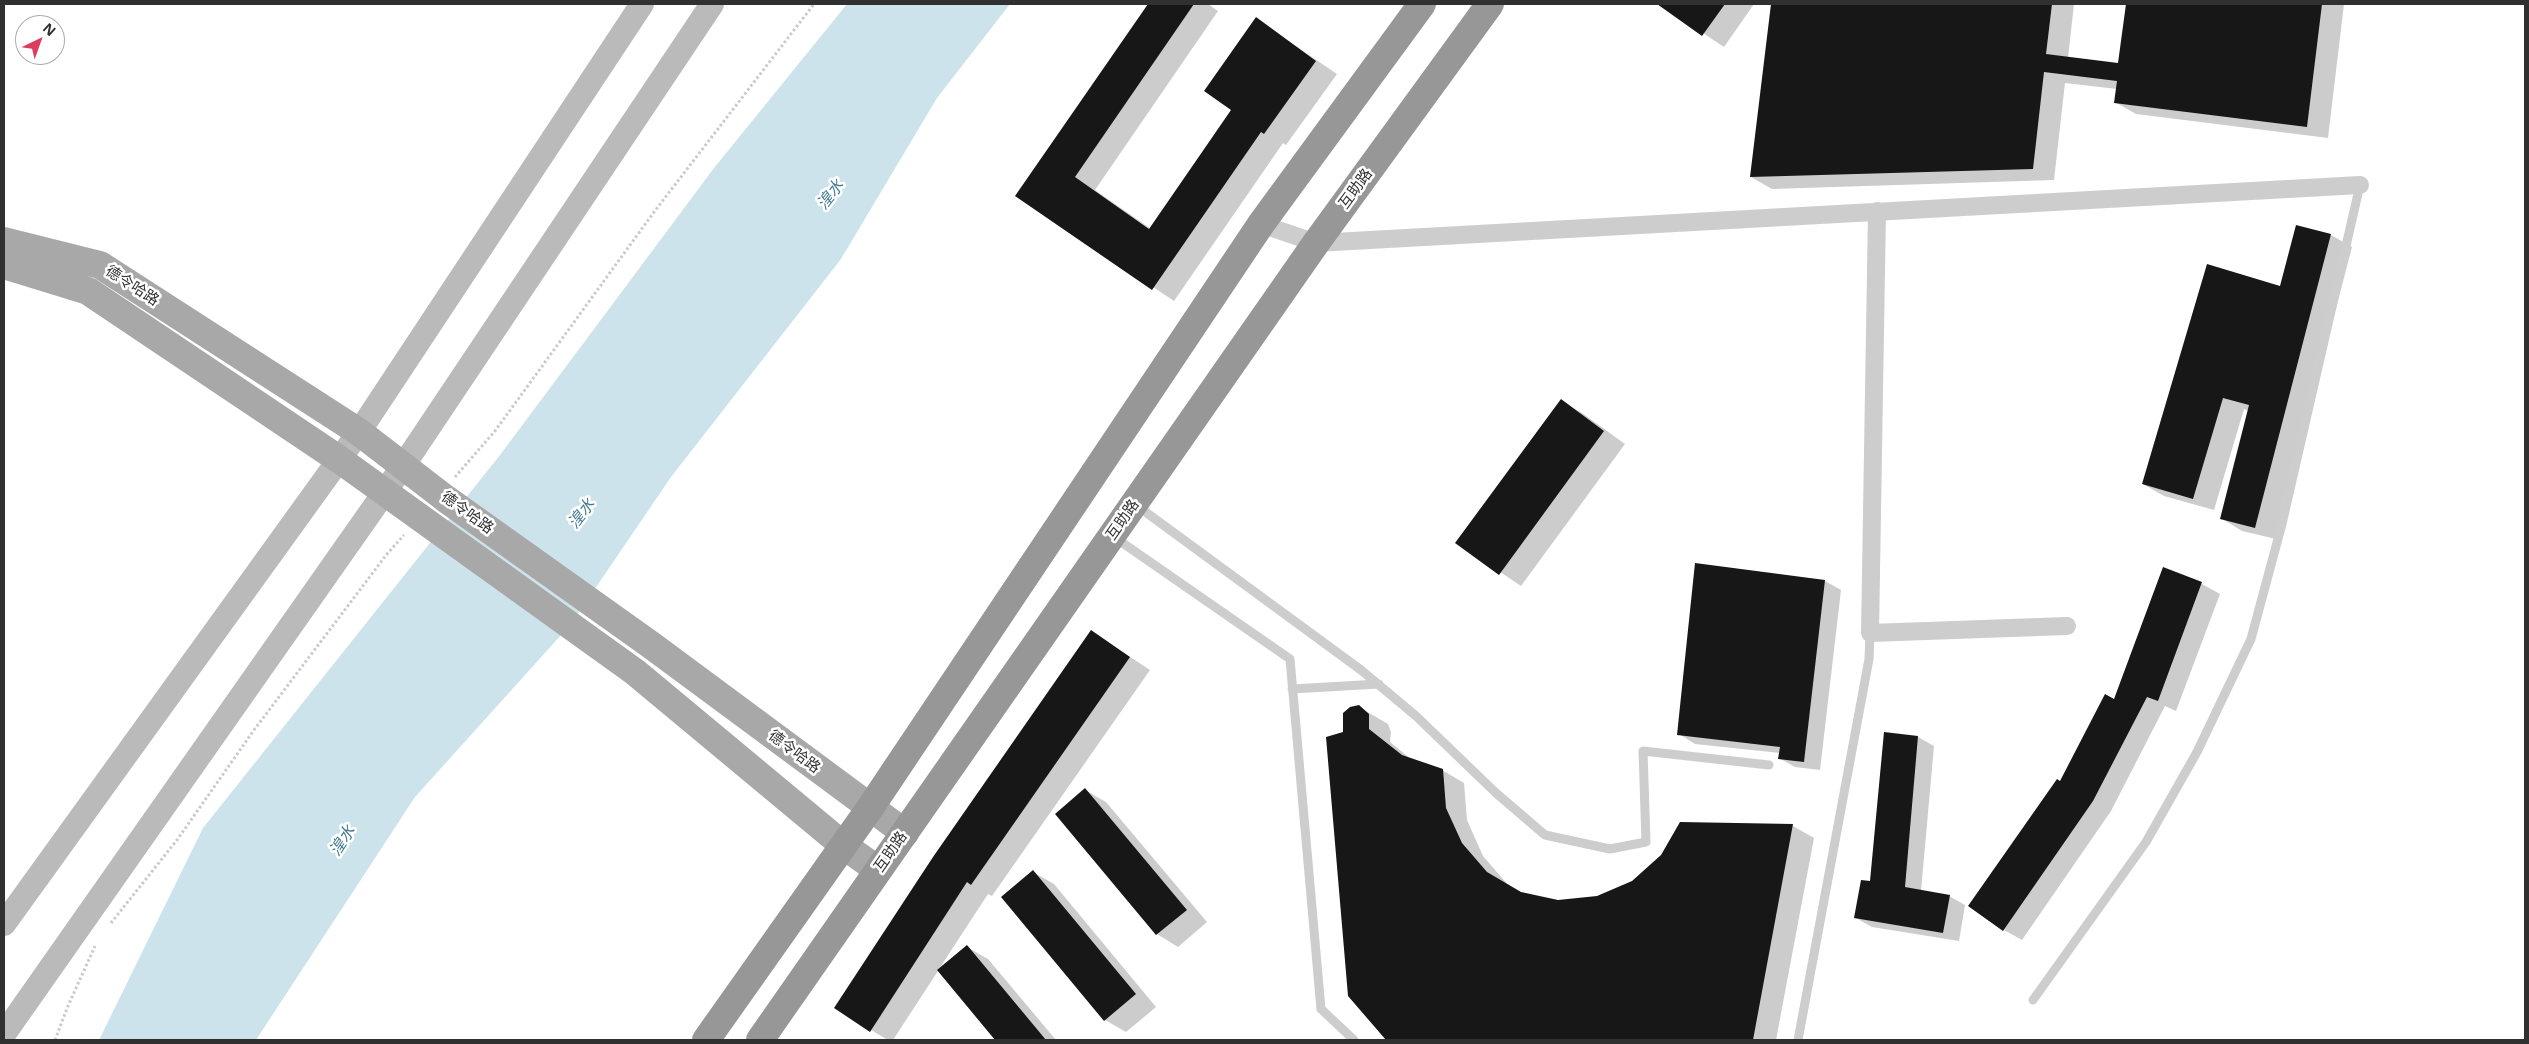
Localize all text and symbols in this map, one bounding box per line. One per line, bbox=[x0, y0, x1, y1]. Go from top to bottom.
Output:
north arrow bbox=[15, 15, 65, 65]
text: N bbox=[39, 18, 60, 40]
street label: 互助路 bbox=[1335, 166, 1377, 212]
water label: 湟水 bbox=[814, 176, 848, 214]
street label: 德令哈路 bbox=[102, 262, 162, 310]
street label: 德令哈路 bbox=[437, 488, 497, 538]
water label: 湟水 bbox=[565, 495, 599, 533]
street label: 互助路 bbox=[1103, 496, 1143, 544]
street label: 德令哈路 bbox=[765, 727, 823, 777]
water label: 湟水 bbox=[326, 822, 360, 860]
street label: 互助路 bbox=[871, 828, 911, 876]

